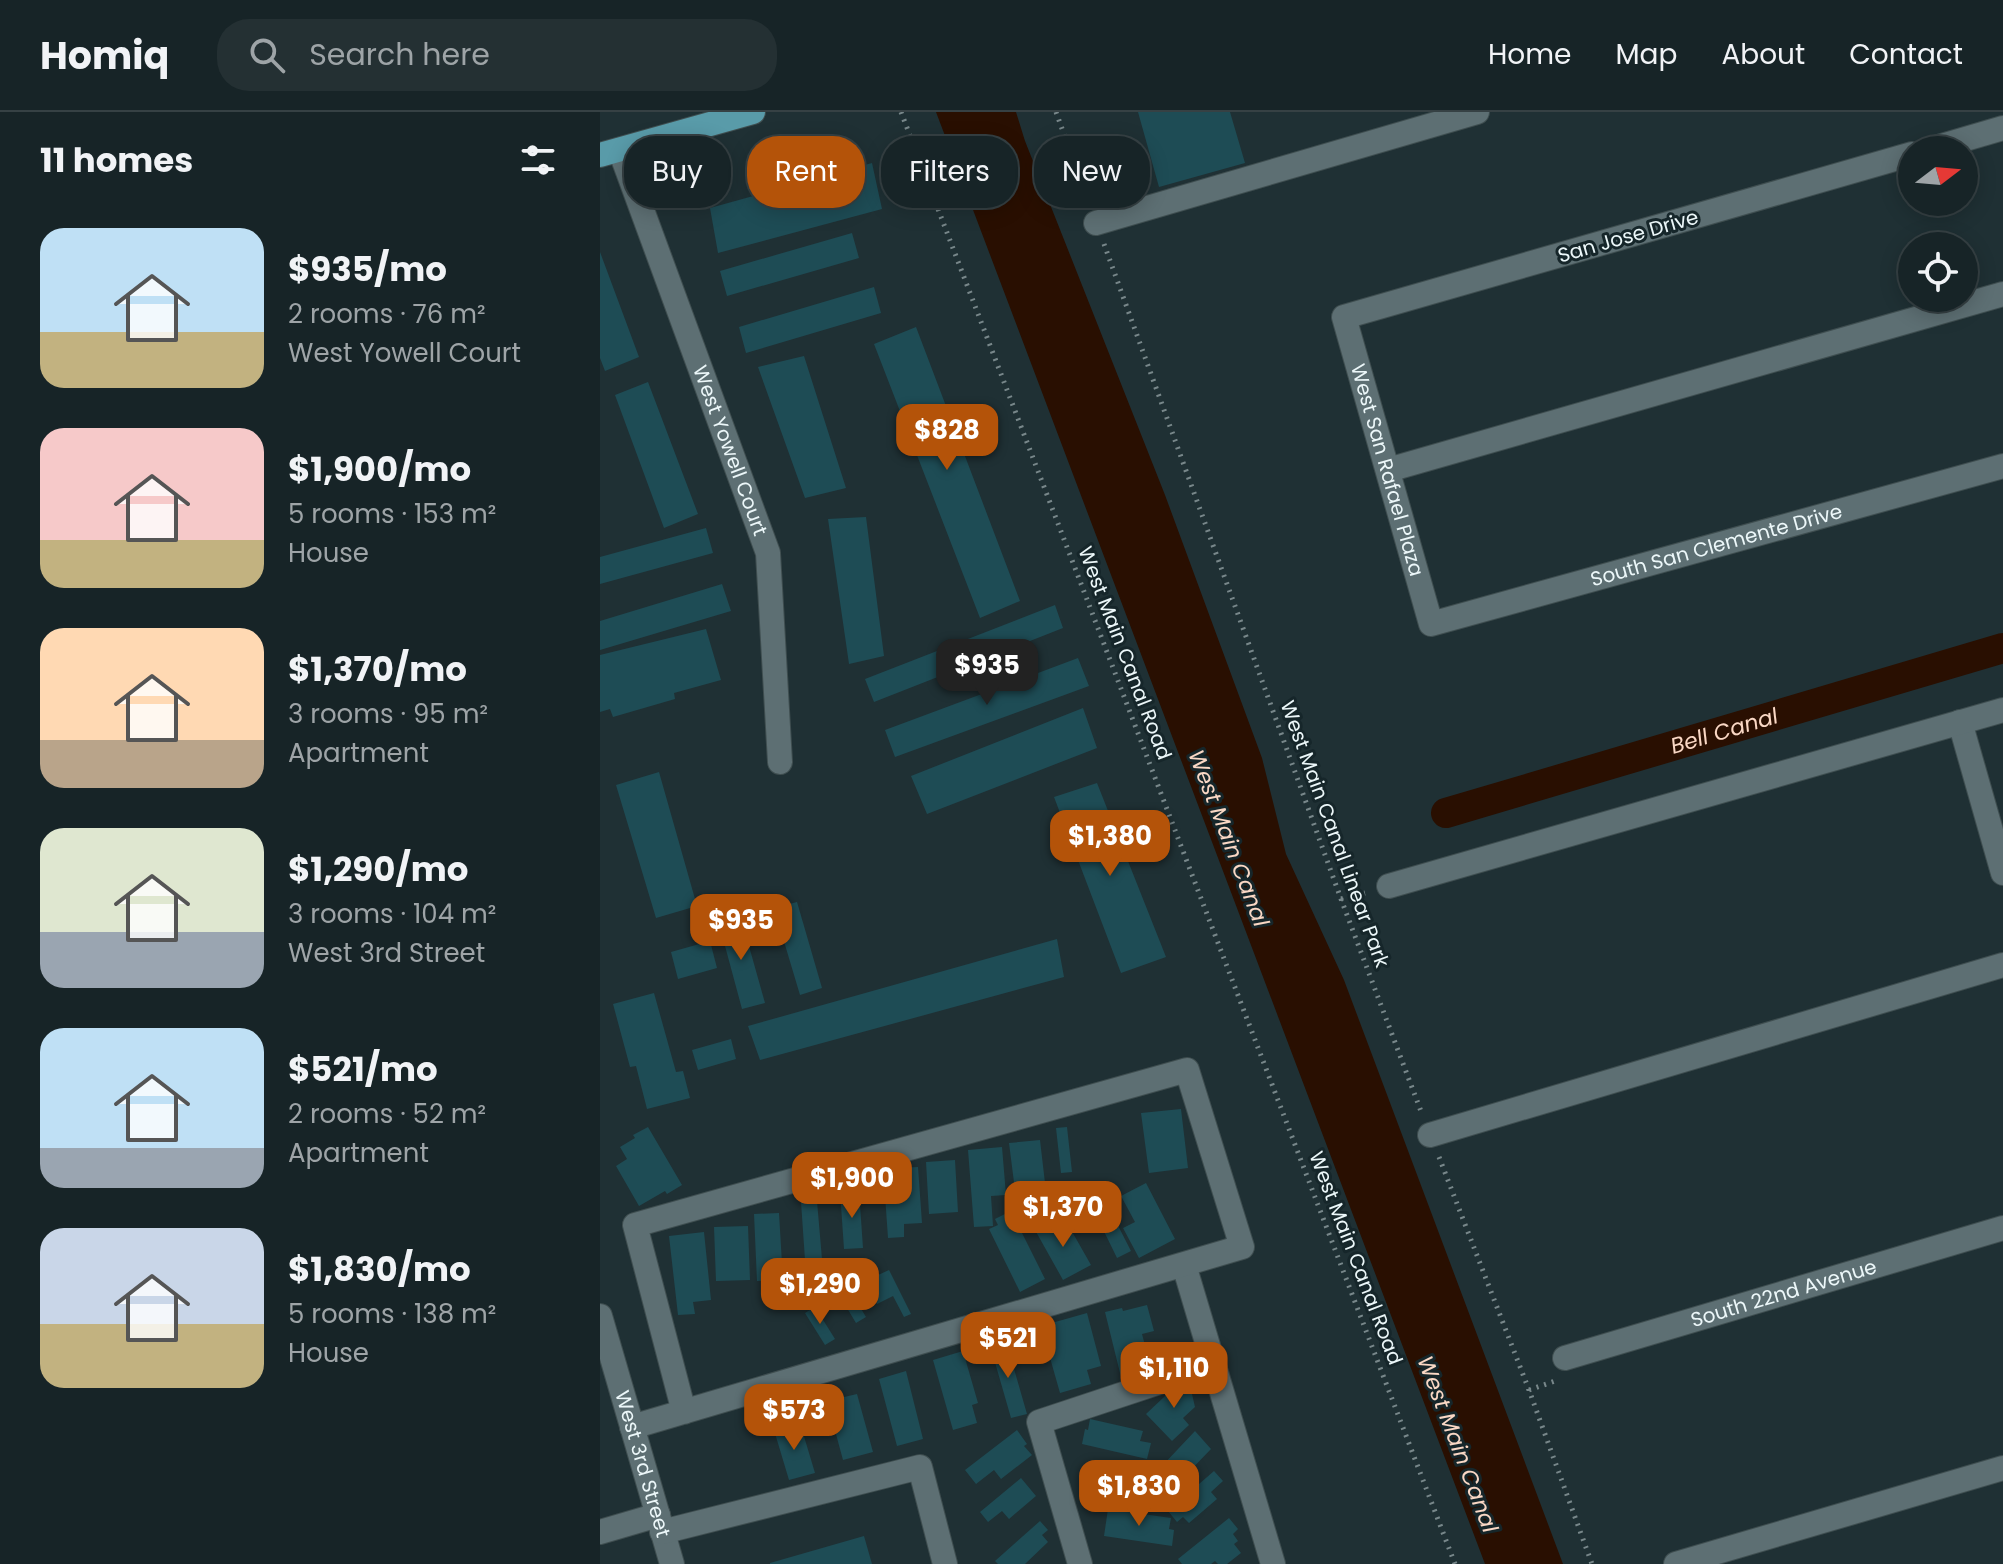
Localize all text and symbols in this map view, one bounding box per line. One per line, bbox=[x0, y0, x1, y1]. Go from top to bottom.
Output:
search box bbox=[217, 19, 777, 91]
text: Homiq bbox=[40, 29, 169, 82]
icon: search bbox=[245, 33, 289, 77]
text: Search here bbox=[309, 33, 490, 76]
text: Home bbox=[1488, 35, 1571, 74]
text: Map bbox=[1615, 35, 1677, 74]
text: About bbox=[1721, 35, 1805, 74]
text: Contact bbox=[1849, 35, 1963, 74]
text: 11 homes bbox=[40, 136, 193, 184]
chip: Buy bbox=[624, 136, 731, 208]
chip: Rent bbox=[747, 136, 865, 208]
chip: Filters bbox=[881, 136, 1018, 208]
chip: New bbox=[1034, 136, 1150, 208]
north arrow bbox=[1898, 136, 1978, 216]
map controls bbox=[1898, 136, 1978, 312]
icon: filters bbox=[516, 138, 560, 182]
street label: San Jose Drive bbox=[1554, 203, 1702, 269]
button: locate bbox=[1898, 232, 1978, 312]
text: $935/mo bbox=[288, 245, 447, 293]
icon: home bbox=[104, 260, 200, 356]
text: 2 rooms · 76 m² bbox=[288, 296, 486, 332]
text: West Yowell Court bbox=[288, 335, 521, 371]
street label: West Yowell Court bbox=[686, 361, 774, 539]
street label: West San Rafael Plaza bbox=[1344, 361, 1431, 580]
pin: $828 bbox=[900, 404, 994, 472]
text: $828 bbox=[914, 412, 980, 448]
text: $1,900/mo bbox=[288, 445, 471, 493]
icon: home bbox=[104, 460, 200, 556]
text: 5 rooms · 153 m² bbox=[288, 496, 496, 532]
street label: South San Clemente Drive bbox=[1587, 497, 1845, 593]
text: House bbox=[288, 535, 369, 571]
street label: West Main Canal Road bbox=[1071, 542, 1179, 764]
pin: $935 bbox=[940, 639, 1034, 707]
text: $1,370/mo bbox=[288, 645, 467, 693]
text: $935 bbox=[954, 647, 1020, 683]
icon: home bbox=[104, 660, 200, 756]
text: 3 rooms · 95 m² bbox=[288, 696, 488, 732]
street label: West Main Canal Linear Park bbox=[1274, 697, 1397, 972]
water label: Bell Canal bbox=[1667, 700, 1782, 762]
text: Apartment bbox=[288, 735, 429, 771]
water label: West Main Canal bbox=[1181, 745, 1277, 932]
pin: $1,380 bbox=[1045, 810, 1175, 878]
text: $1,380 bbox=[1068, 818, 1152, 854]
text: $1,290/mo bbox=[288, 845, 468, 893]
icon: home bbox=[104, 860, 200, 956]
pin: $935 bbox=[694, 894, 788, 962]
text: 3 rooms · 104 m² bbox=[288, 896, 496, 932]
text: $935 bbox=[708, 902, 774, 938]
text: West 3rd Street bbox=[288, 935, 485, 971]
text: $521/mo bbox=[288, 1045, 438, 1093]
icon: home bbox=[104, 1060, 200, 1156]
text: 2 rooms · 52 m² bbox=[288, 1096, 486, 1132]
text: Apartment bbox=[288, 1135, 429, 1171]
street label: West Main Canal Road bbox=[1302, 1147, 1410, 1369]
pin: $1,900 bbox=[787, 1152, 917, 1220]
text: $1,900 bbox=[810, 1160, 894, 1196]
pin: $1,370 bbox=[998, 1181, 1128, 1249]
text: $1,370 bbox=[1023, 1189, 1103, 1225]
text: $1,830/mo bbox=[288, 1245, 471, 1293]
street label: South 22nd Avenue bbox=[1687, 1252, 1880, 1334]
pin: $1,290 bbox=[755, 1258, 885, 1326]
icon: home bbox=[104, 1260, 200, 1356]
text: $1,290 bbox=[779, 1266, 861, 1302]
text: 5 rooms · 138 m² bbox=[288, 1296, 496, 1332]
pin: $521 bbox=[961, 1312, 1055, 1380]
text: $521 bbox=[979, 1320, 1037, 1356]
text: House bbox=[288, 1335, 369, 1371]
pin: $1,110 bbox=[1109, 1342, 1239, 1410]
text: $1,110 bbox=[1139, 1350, 1209, 1386]
water label: West Main Canal bbox=[1410, 1351, 1506, 1538]
pin: $573 bbox=[747, 1384, 841, 1452]
street label: West 3rd Street bbox=[608, 1387, 678, 1541]
text: $573 bbox=[762, 1392, 826, 1428]
pin: $1,830 bbox=[1074, 1460, 1204, 1528]
text: $1,830 bbox=[1097, 1468, 1181, 1504]

